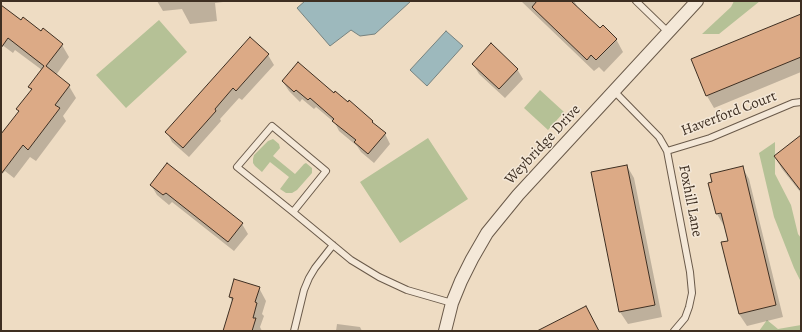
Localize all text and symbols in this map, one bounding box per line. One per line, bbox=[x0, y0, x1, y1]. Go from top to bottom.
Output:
street label: Haverford Court bbox=[679, 88, 779, 140]
street label: Weybridge Drive bbox=[501, 101, 585, 189]
street label: Foxhill Lane bbox=[674, 163, 706, 239]

